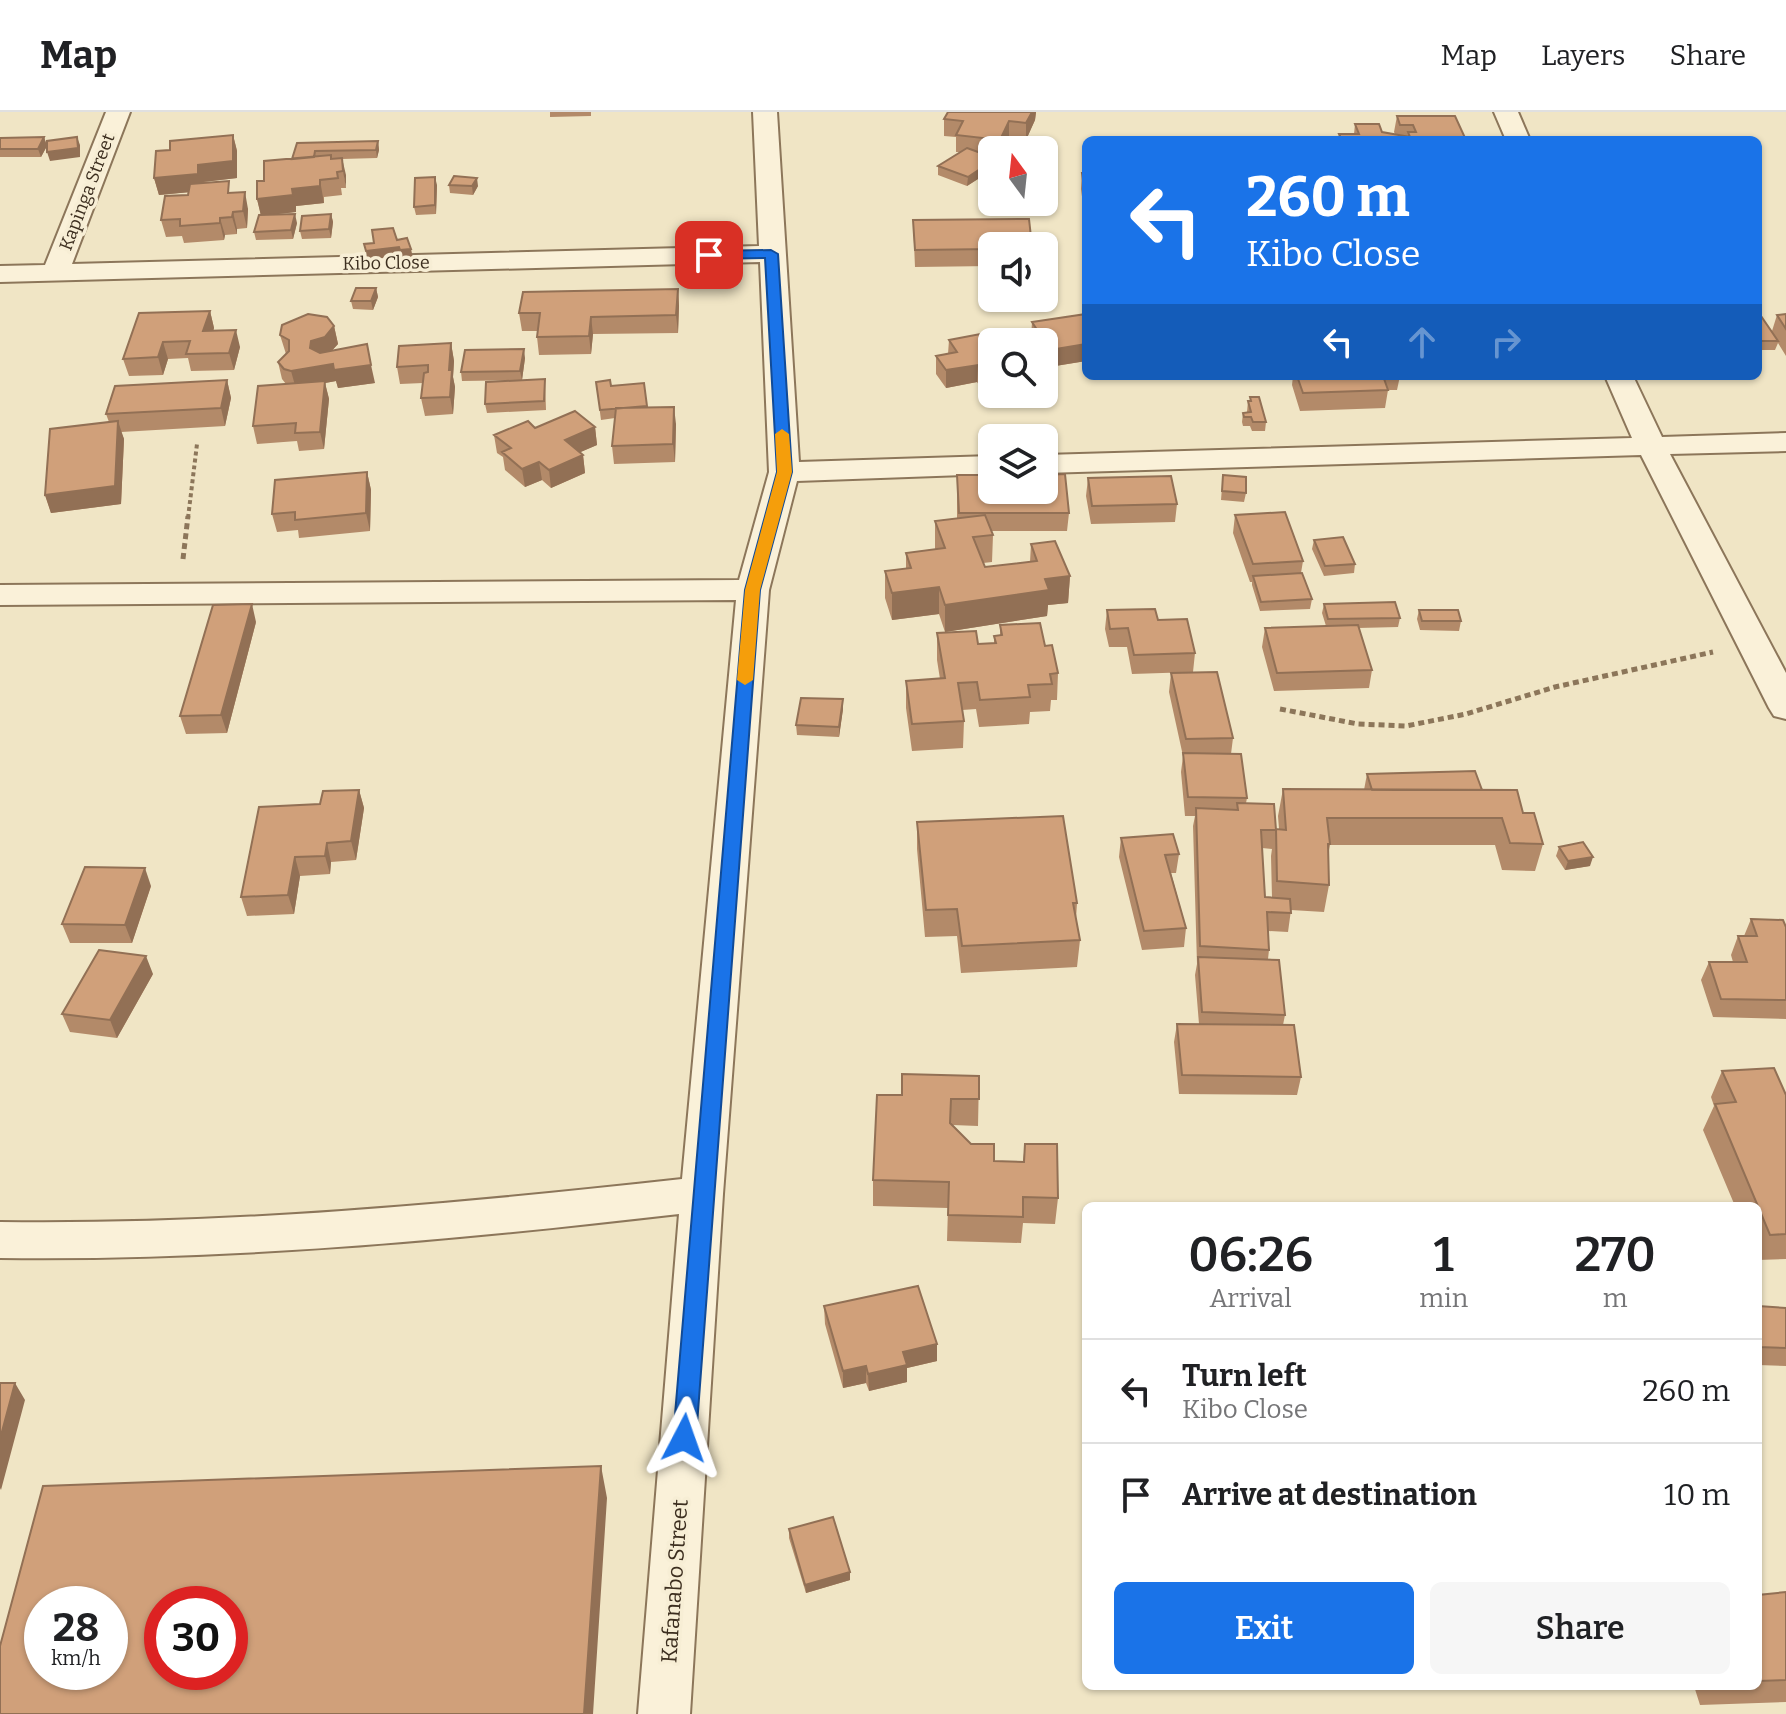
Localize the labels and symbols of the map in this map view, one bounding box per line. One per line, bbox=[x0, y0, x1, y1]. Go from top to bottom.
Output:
street label: Kapinga Street bbox=[55, 130, 120, 254]
north arrow bbox=[978, 136, 1058, 216]
pin bbox=[675, 221, 743, 289]
street label: Kibo Close bbox=[342, 251, 430, 275]
position arrow bbox=[642, 1396, 726, 1480]
street label: Kafanabo Street bbox=[655, 1498, 694, 1664]
speed limit sign: 30 bbox=[144, 1586, 248, 1690]

